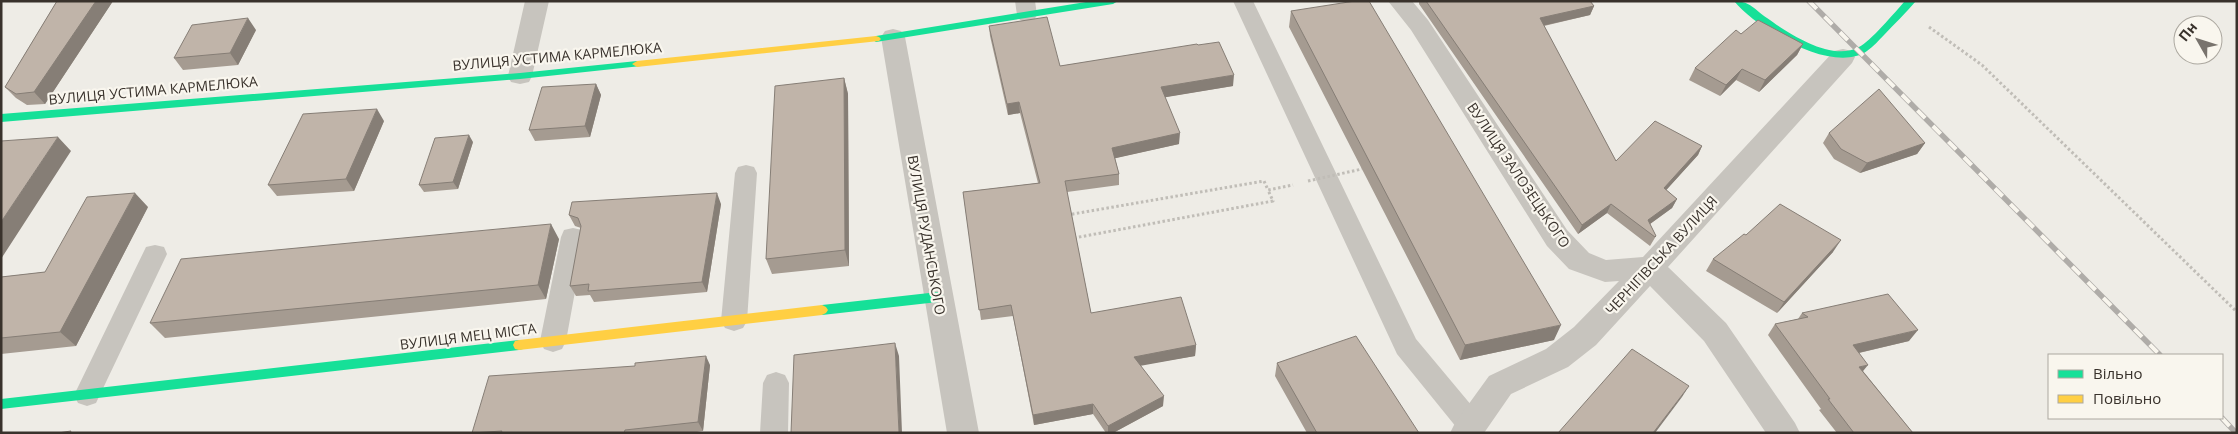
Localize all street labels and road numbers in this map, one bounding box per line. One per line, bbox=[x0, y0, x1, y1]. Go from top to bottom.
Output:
street label: ВУЛИЦЯ УСТИМА КАРМЕЛЮКА bbox=[452, 37, 663, 75]
street label: ВУЛИЦЯ УСТИМА КАРМЕЛЮКА bbox=[48, 71, 259, 109]
street label: ВУЛИЦЯ ЗАЛОЗЕЦЬКОГО bbox=[1463, 99, 1575, 251]
street label: ВУЛИЦЯ РУДАНСЬКОГО bbox=[904, 154, 950, 317]
street label: ЧЕРНІГІВСЬКА ВУЛИЦЯ bbox=[1601, 191, 1721, 319]
street label: ВУЛИЦЯ МЕЦ МІСТА bbox=[399, 318, 537, 354]

